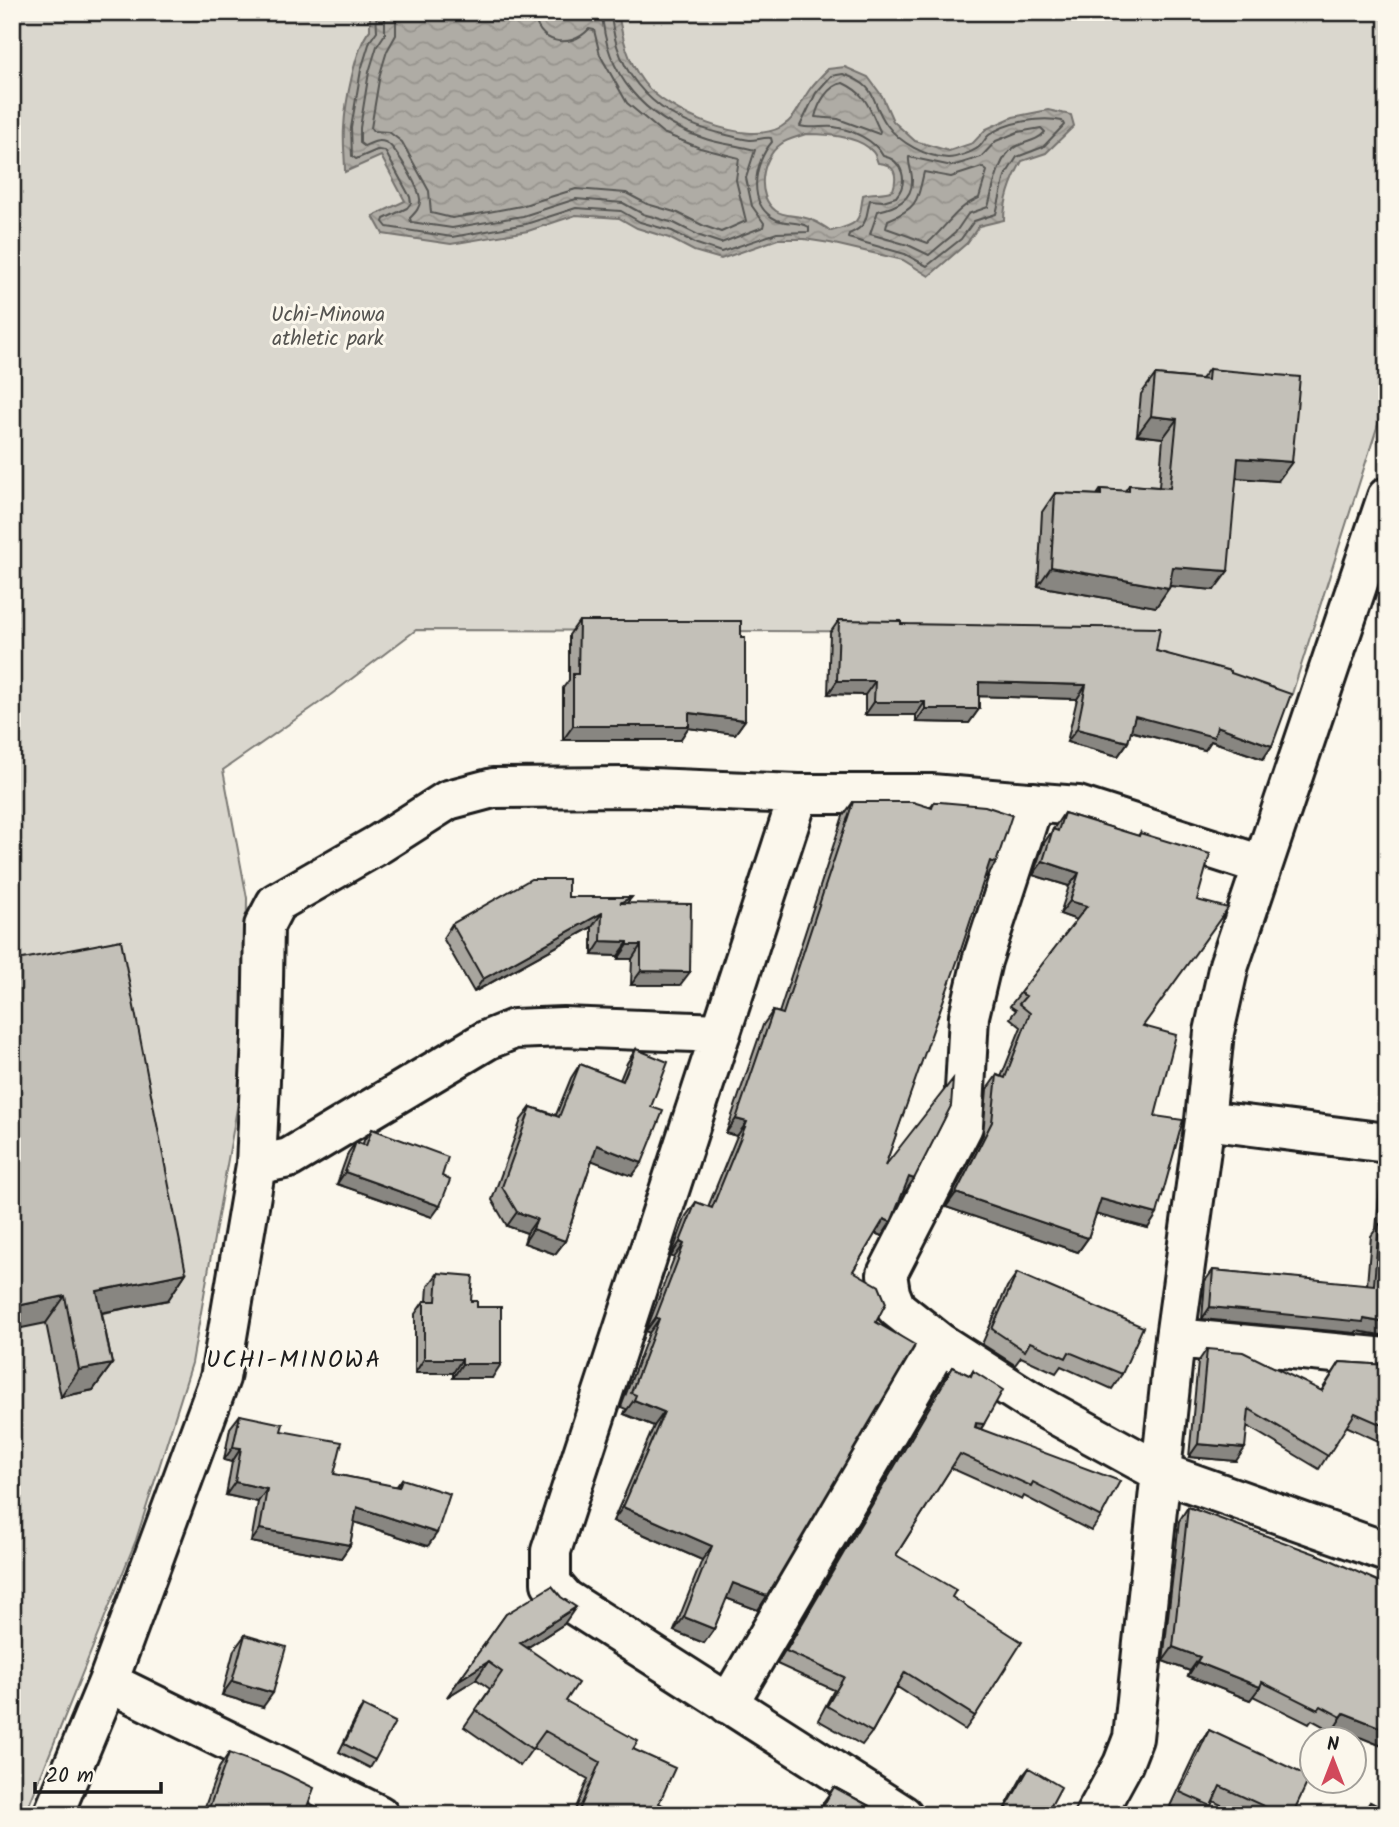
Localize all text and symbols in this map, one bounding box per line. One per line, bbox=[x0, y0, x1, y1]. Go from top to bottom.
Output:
park label: Uchi-Minowa athletic park bbox=[271, 299, 385, 356]
district label: UCHI-MINOWA bbox=[206, 1341, 382, 1380]
north arrow bbox=[1298, 1726, 1368, 1796]
text: N bbox=[1327, 1730, 1339, 1760]
scale bar bbox=[35, 1750, 161, 1794]
text: 20 m bbox=[46, 1760, 94, 1793]

